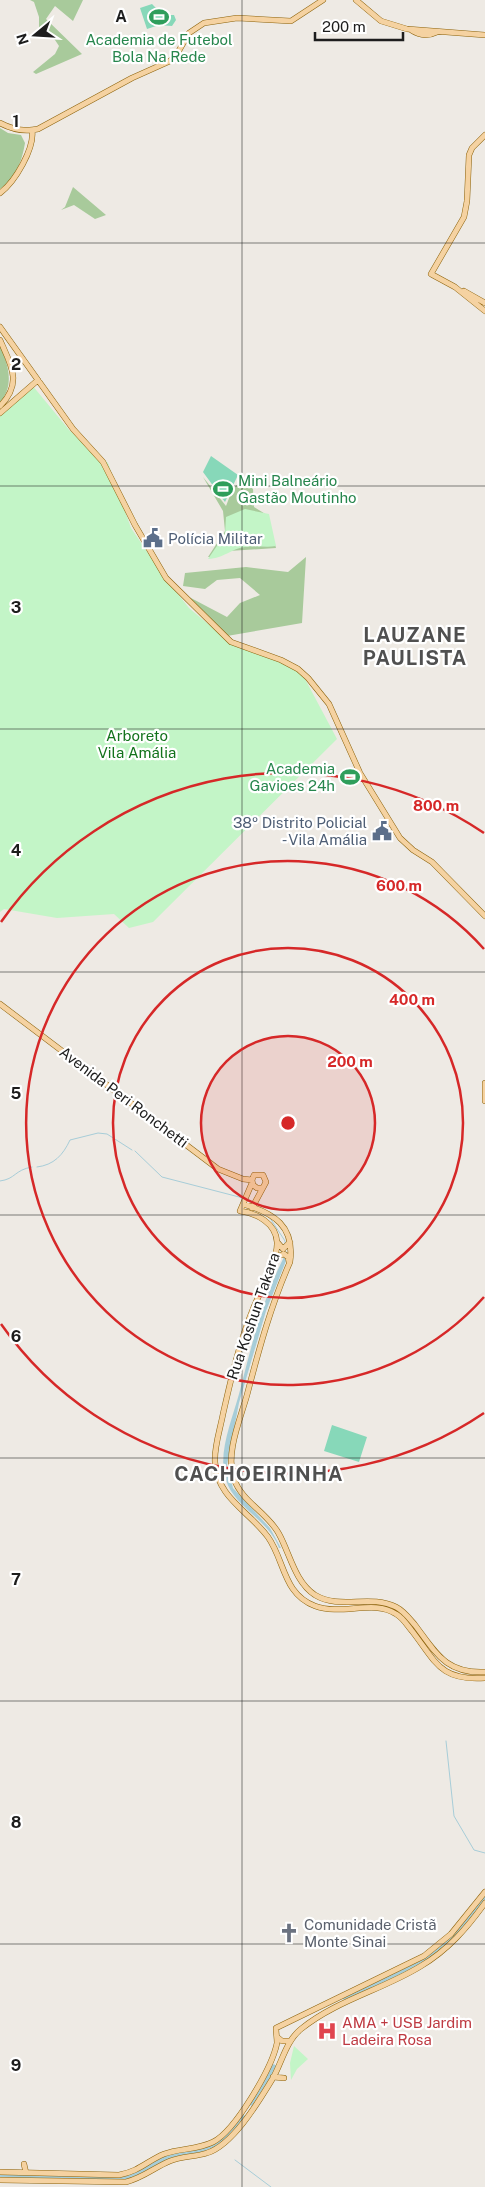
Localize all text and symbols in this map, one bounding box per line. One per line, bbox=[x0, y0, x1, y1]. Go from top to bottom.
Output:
sports icon: Academia de Futebol Bola Na Rede bbox=[148, 6, 170, 28]
text: A bbox=[115, 7, 127, 26]
north arrow bbox=[10, 10, 60, 60]
scale bar bbox=[315, 10, 402, 42]
text: 200 m bbox=[322, 18, 366, 35]
text: N bbox=[13, 31, 32, 47]
place label: Academia de Futebol Bola Na Rede bbox=[85, 31, 233, 65]
text: 1 bbox=[13, 112, 19, 131]
text: 2 bbox=[11, 355, 21, 374]
place label: Mini Balneário Gastão Moutinho bbox=[238, 472, 357, 506]
sports icon: Mini Balneário Gastão Moutinho bbox=[212, 478, 234, 500]
public building icon: Polícia Militar bbox=[142, 527, 164, 549]
place label: Polícia Militar bbox=[168, 530, 263, 547]
text: 3 bbox=[11, 598, 21, 617]
district label: LAUZANE PAULISTA bbox=[363, 623, 467, 670]
park label: Arboreto Vila Amália bbox=[98, 727, 176, 761]
place label: Academia Gavioes 24h bbox=[250, 760, 335, 794]
sports icon: Academia Gavioes 24h bbox=[339, 766, 361, 788]
text: 800 m bbox=[413, 797, 459, 814]
place label: 38º Distrito Policial - Vila Amália bbox=[233, 814, 367, 848]
public building icon: 38º Distrito Policial - Vila Amália bbox=[371, 820, 393, 842]
text: 4 bbox=[11, 841, 22, 860]
text: 600 m bbox=[376, 877, 422, 894]
text: 400 m bbox=[389, 991, 435, 1008]
street label: Avenida Peri Ronchetti bbox=[56, 1043, 192, 1151]
text: 200 m bbox=[327, 1053, 373, 1070]
text: 5 bbox=[11, 1084, 22, 1103]
centre of rings bbox=[279, 1114, 297, 1132]
street label: Rua Koshun Takara bbox=[223, 1250, 283, 1382]
text: 6 bbox=[11, 1327, 21, 1346]
district label: CACHOEIRINHA bbox=[174, 1462, 344, 1486]
text: 7 bbox=[11, 1570, 21, 1589]
text: 8 bbox=[11, 1813, 22, 1832]
place label: Comunidade Cristã Monte Sinai bbox=[304, 1916, 437, 1950]
church icon: Comunidade Cristã Monte Sinai bbox=[278, 1922, 300, 1944]
place label: AMA + USB Jardim Ladeira Rosa bbox=[342, 2014, 472, 2048]
hospital icon: AMA + USB Jardim Ladeira Rosa bbox=[316, 2020, 338, 2042]
text: 9 bbox=[11, 2056, 21, 2075]

